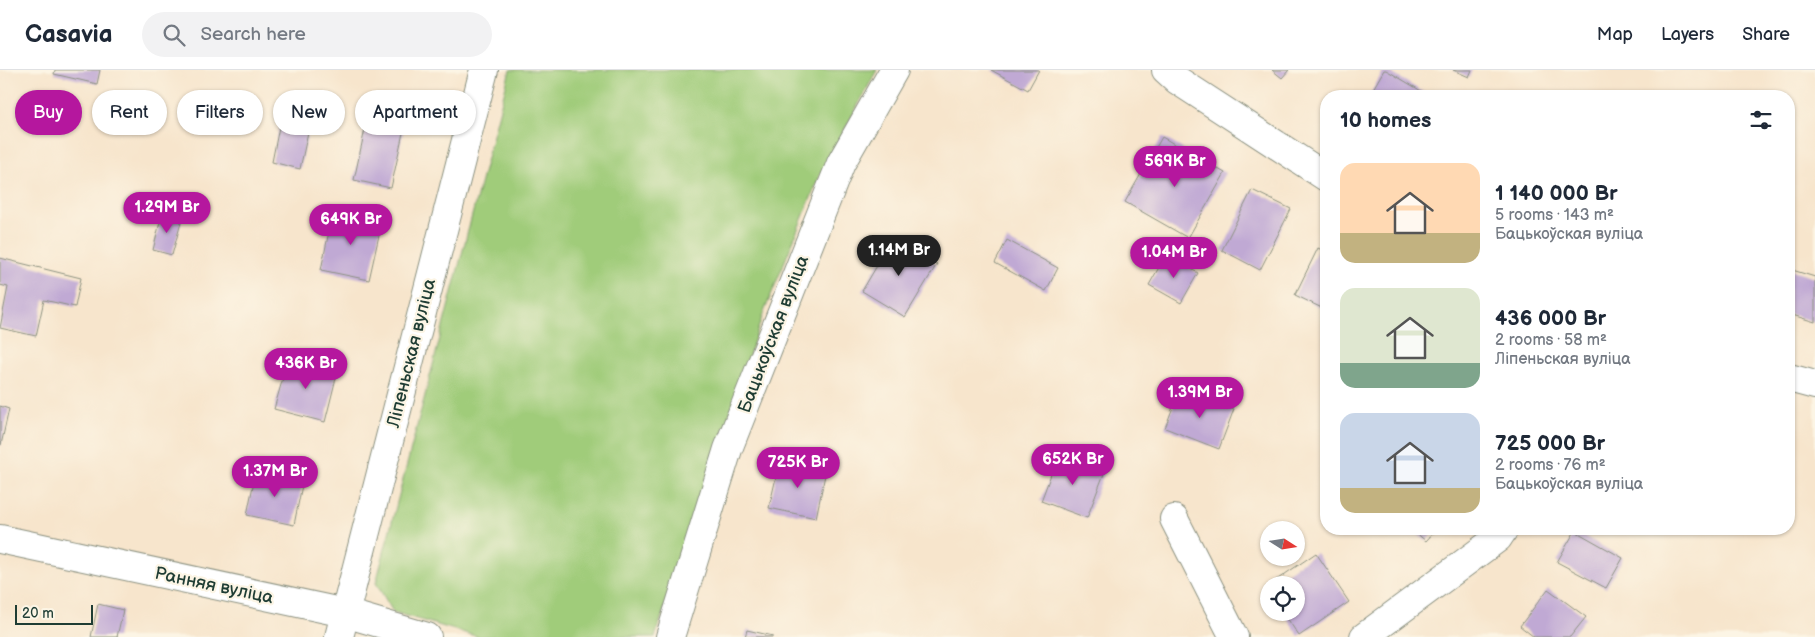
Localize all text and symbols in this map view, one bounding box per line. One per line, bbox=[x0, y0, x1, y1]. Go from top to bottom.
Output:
search box bbox=[142, 12, 492, 57]
text: Casavia bbox=[25, 20, 112, 49]
icon: search bbox=[160, 21, 188, 49]
text: Search here bbox=[200, 23, 306, 46]
text: Map bbox=[1597, 24, 1633, 45]
text: Layers bbox=[1661, 24, 1714, 45]
text: Share bbox=[1742, 24, 1790, 45]
chip: Buy bbox=[15, 90, 82, 135]
chip: Rent bbox=[92, 90, 167, 135]
chip: Filters bbox=[177, 90, 263, 135]
chip: New bbox=[273, 90, 345, 135]
chip: Apartment bbox=[355, 90, 476, 135]
icon: filters bbox=[1747, 106, 1775, 134]
text: 10 homes bbox=[1340, 108, 1431, 133]
pin: 569K Br bbox=[1129, 146, 1221, 188]
text: 569K Br bbox=[1144, 152, 1206, 171]
text: 1 140 000 Br bbox=[1495, 181, 1618, 206]
icon: home bbox=[1380, 183, 1440, 243]
pin: 1.29M Br bbox=[115, 191, 219, 234]
text: 1.29M Br bbox=[135, 198, 200, 217]
pin: 649K Br bbox=[305, 204, 397, 246]
text: 5 rooms · 143 m² bbox=[1495, 206, 1614, 225]
text: 649K Br bbox=[320, 210, 382, 229]
text: Бацькоўская вуліца bbox=[1495, 225, 1643, 244]
pin: 1.14M Br bbox=[847, 234, 951, 277]
pin: 1.04M Br bbox=[1122, 236, 1226, 279]
text: 1.14M Br bbox=[868, 241, 930, 260]
text: 1.04M Br bbox=[1141, 243, 1207, 262]
street label: Бацькоўская вуліца bbox=[734, 252, 813, 416]
street label: Ліпеньская вуліца bbox=[383, 276, 440, 431]
text: 436 000 Br bbox=[1495, 306, 1606, 331]
icon: home bbox=[1380, 308, 1440, 368]
text: 2 rooms · 58 m² bbox=[1495, 331, 1607, 350]
pin: 436K Br bbox=[260, 348, 352, 390]
text: Ліпеньская вуліца bbox=[1495, 350, 1631, 369]
text: 436K Br bbox=[275, 354, 337, 373]
pin: 1.39M Br bbox=[1148, 376, 1252, 419]
text: 1.39M Br bbox=[1168, 383, 1232, 402]
text: 725 000 Br bbox=[1495, 431, 1605, 456]
icon: home bbox=[1380, 433, 1440, 493]
pin: 652K Br bbox=[1027, 444, 1119, 486]
pin: 725K Br bbox=[752, 446, 844, 489]
text: 652K Br bbox=[1042, 450, 1104, 469]
text: 725K Br bbox=[768, 453, 828, 472]
pin: 1.37M Br bbox=[223, 456, 327, 498]
text: 2 rooms · 76 m² bbox=[1495, 456, 1606, 475]
text: 1.37M Br bbox=[243, 462, 307, 481]
text: Бацькоўская вуліца bbox=[1495, 475, 1643, 494]
north arrow bbox=[1260, 521, 1305, 566]
map controls bbox=[1260, 521, 1305, 621]
street label: Ранняя вуліца bbox=[153, 563, 276, 608]
button: locate bbox=[1260, 576, 1305, 621]
scale bar bbox=[15, 602, 92, 625]
text: 20 m bbox=[22, 605, 54, 622]

